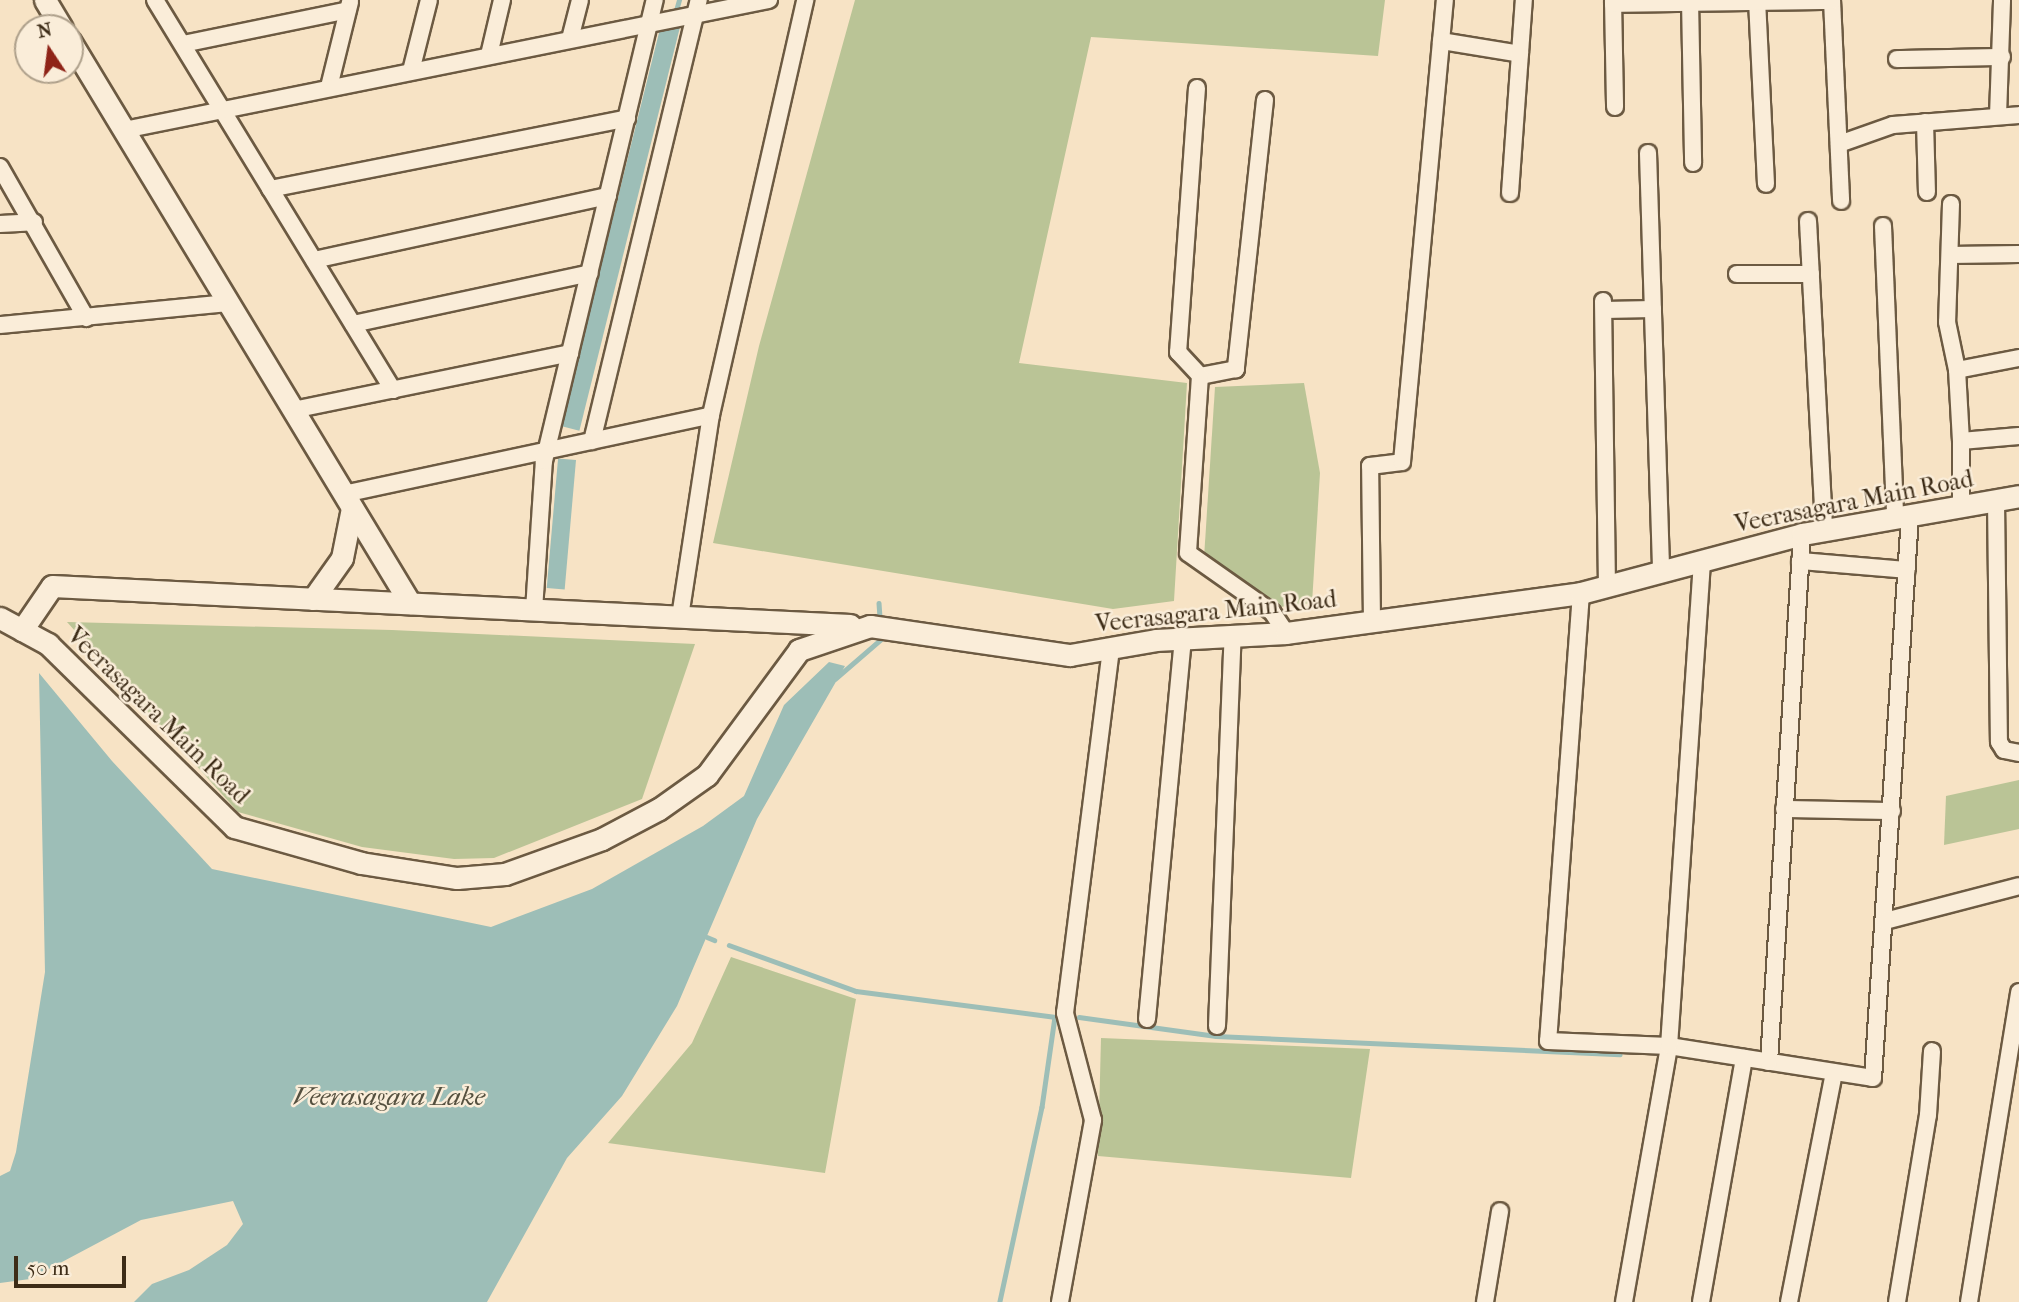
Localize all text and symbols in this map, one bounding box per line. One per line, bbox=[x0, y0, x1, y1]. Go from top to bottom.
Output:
north arrow bbox=[14, 14, 84, 84]
text: N bbox=[35, 18, 54, 43]
street label: Veerasagara Main Road bbox=[1732, 465, 1976, 539]
street label: Veerasagara Main Road bbox=[1094, 585, 1338, 639]
street label: Veerasagara Main Road bbox=[61, 621, 255, 811]
water label: Veerasagara Lake bbox=[293, 1081, 485, 1113]
scale bar bbox=[18, 1242, 130, 1286]
text: 50 m bbox=[27, 1256, 70, 1280]

